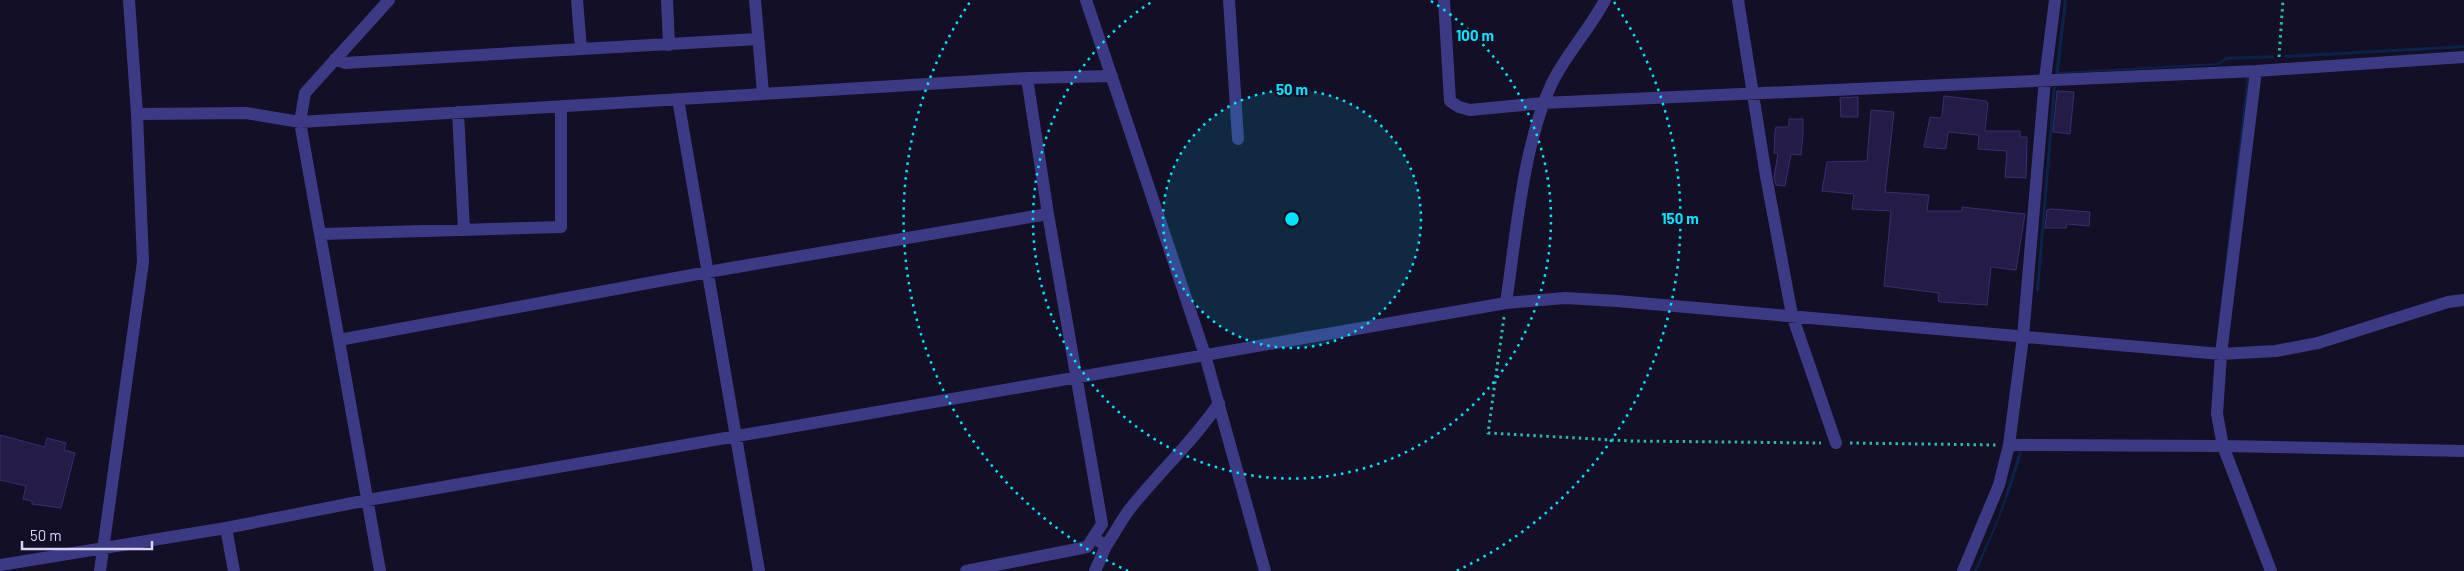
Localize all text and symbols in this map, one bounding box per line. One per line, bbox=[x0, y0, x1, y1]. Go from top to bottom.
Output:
text: 100 m bbox=[1456, 26, 1494, 44]
text: 50 m bbox=[1276, 80, 1308, 98]
text: 150 m bbox=[1661, 209, 1699, 227]
centre of rings bbox=[1283, 210, 1301, 228]
scale bar bbox=[22, 518, 152, 550]
text: 50 m bbox=[30, 526, 62, 544]

